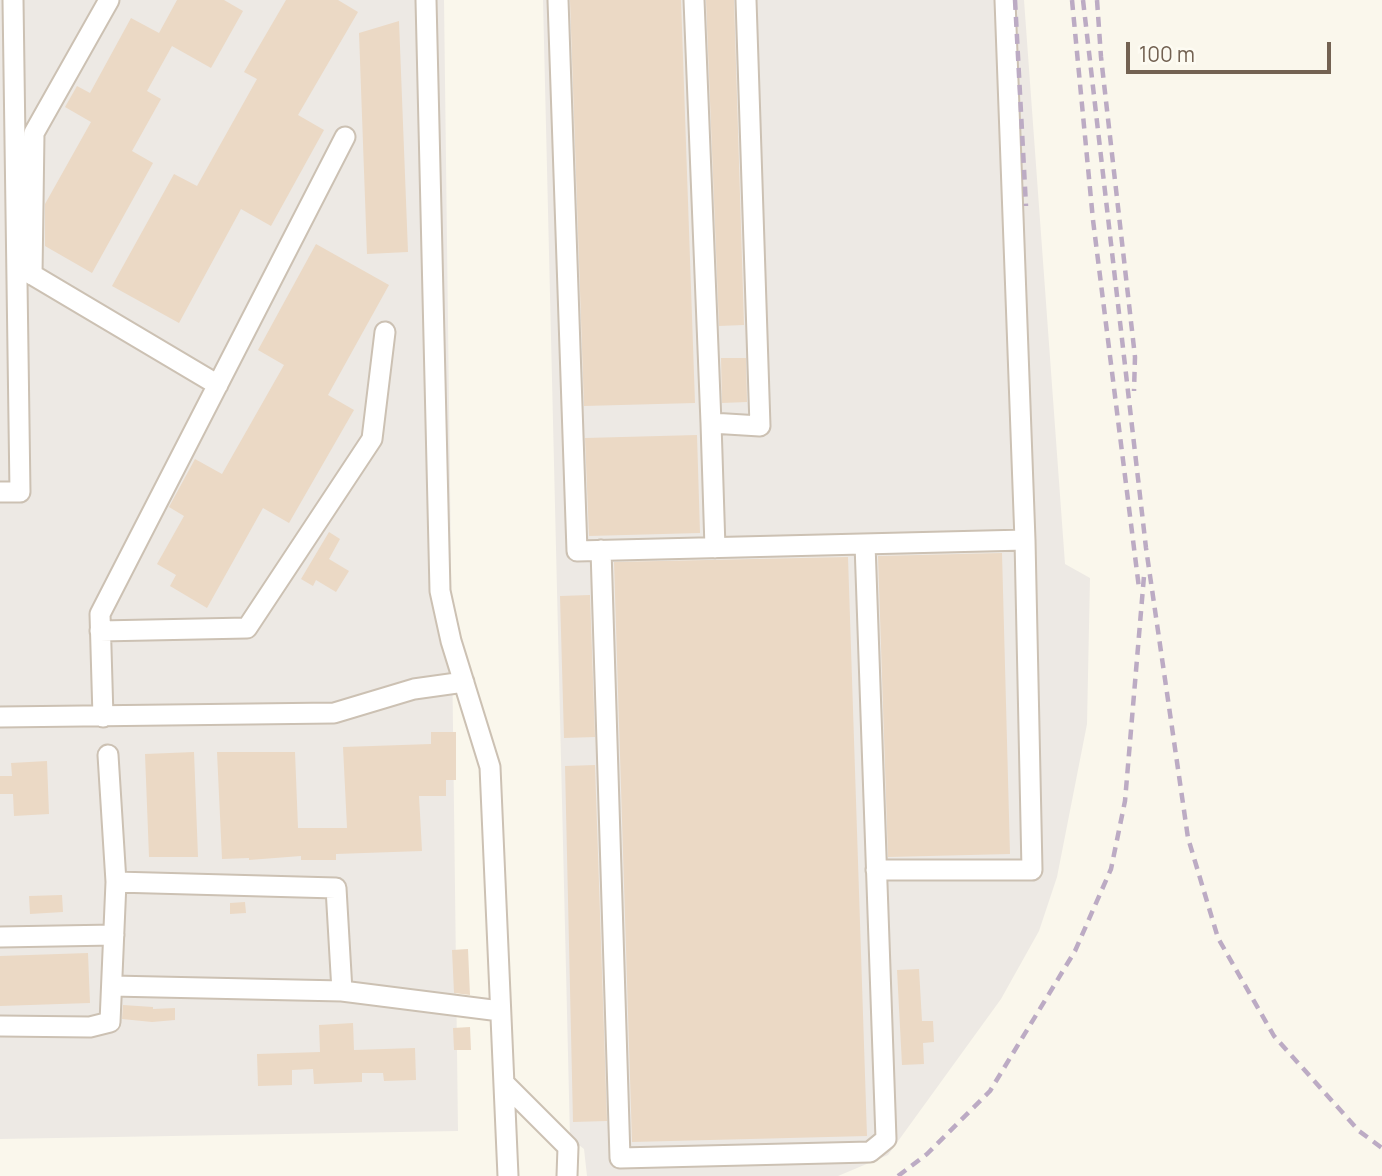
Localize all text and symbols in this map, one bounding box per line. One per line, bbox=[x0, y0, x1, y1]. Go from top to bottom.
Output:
scale bar bbox=[1130, 28, 1335, 72]
text: 100 m bbox=[1139, 40, 1195, 68]

